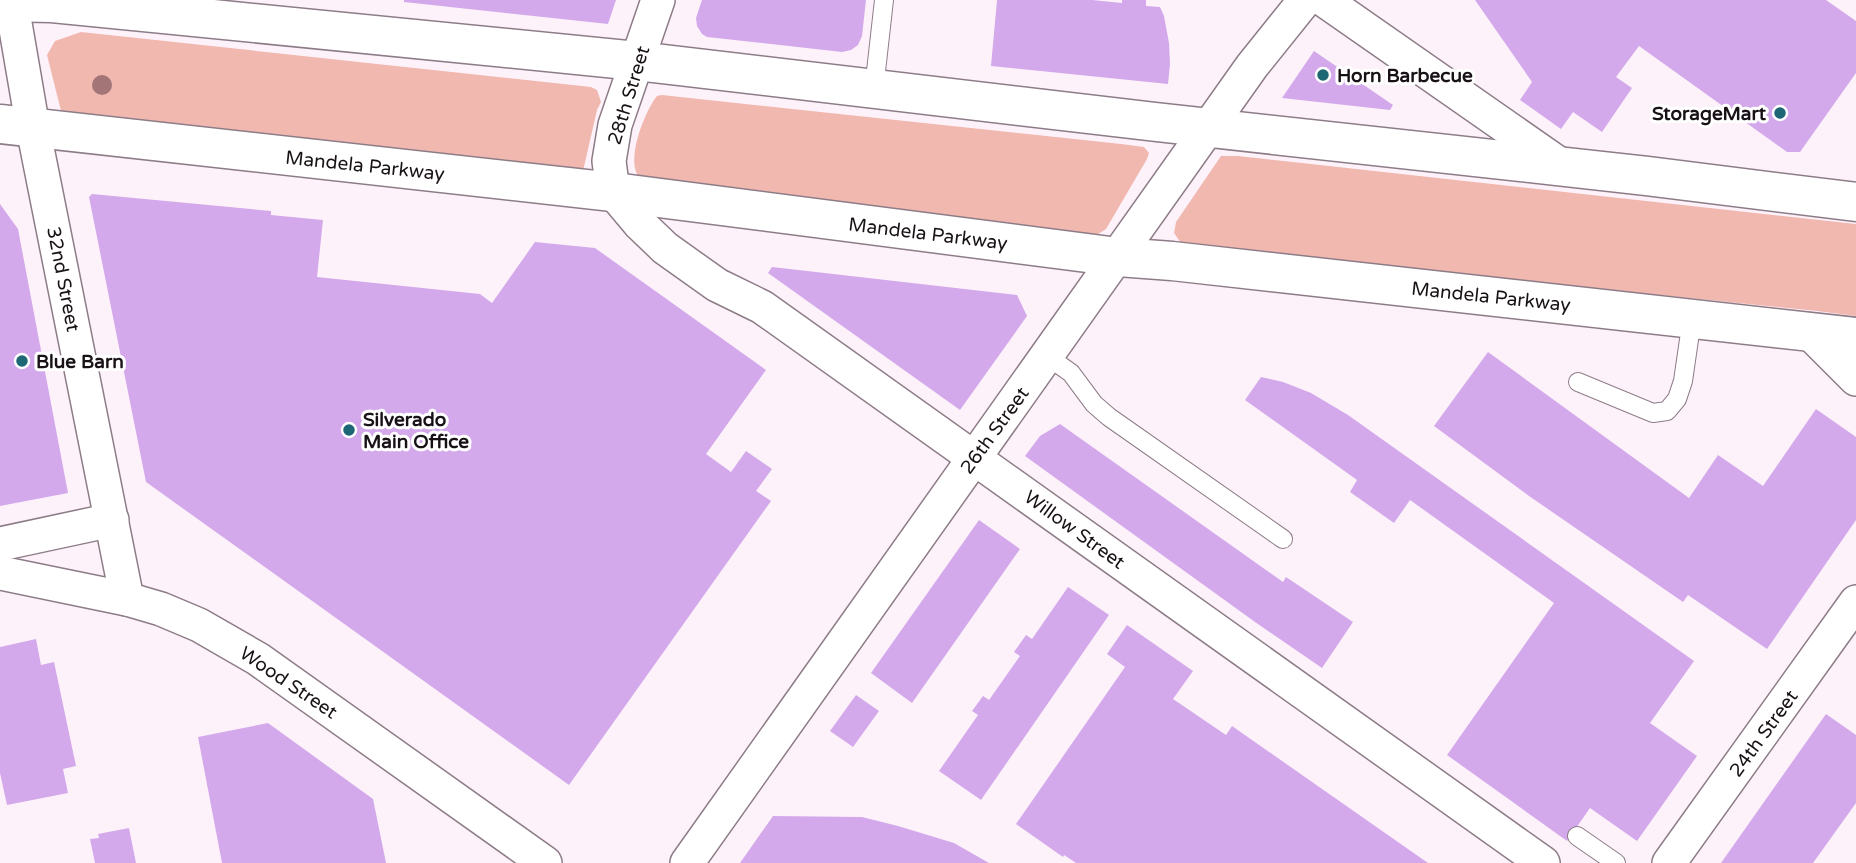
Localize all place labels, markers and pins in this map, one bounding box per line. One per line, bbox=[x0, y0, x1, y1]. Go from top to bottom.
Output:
place label: Horn Barbecue bbox=[1337, 65, 1473, 87]
marker: Horn Barbecue bbox=[1315, 67, 1331, 83]
place label: StorageMart bbox=[1652, 103, 1767, 126]
marker: StorageMart bbox=[1772, 105, 1788, 121]
place label: Blue Barn bbox=[36, 351, 124, 373]
marker: Blue Barn bbox=[14, 353, 30, 369]
place label: Silverado Main Office bbox=[363, 409, 469, 453]
marker: Silverado Main Office bbox=[341, 422, 357, 438]

